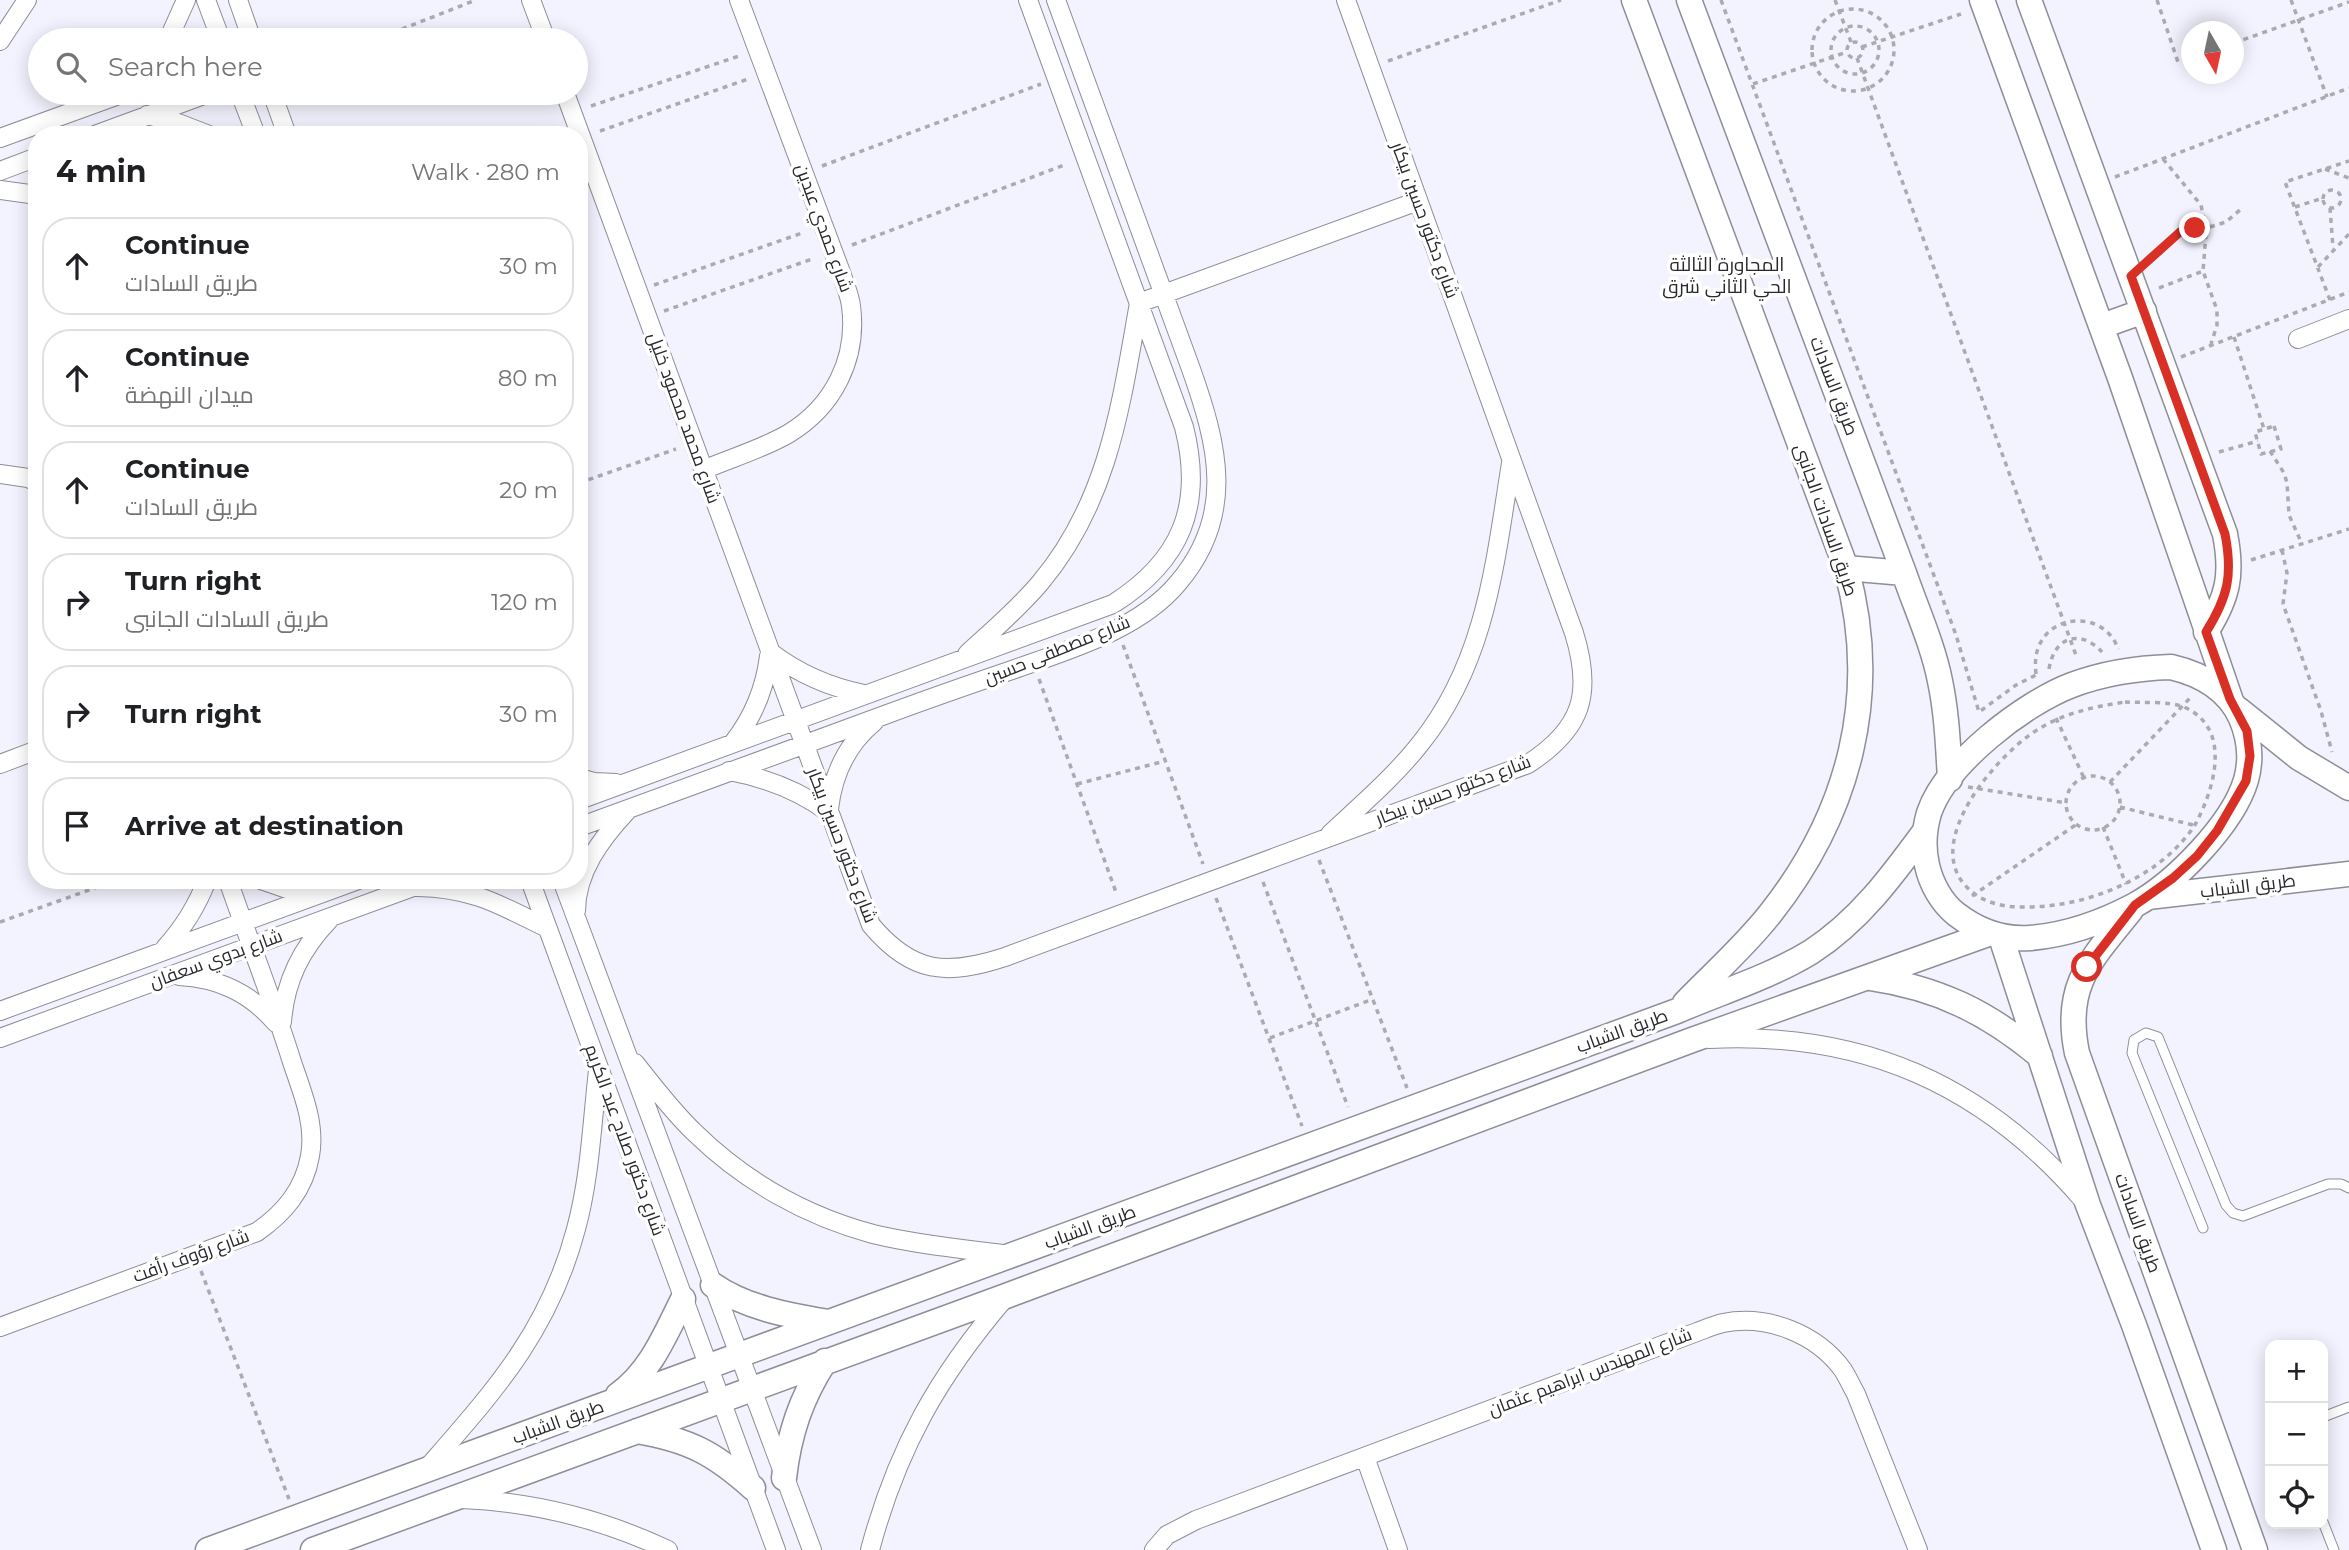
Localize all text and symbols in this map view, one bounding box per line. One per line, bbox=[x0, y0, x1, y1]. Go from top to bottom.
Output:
north arrow bbox=[2181, 21, 2244, 84]
search box bbox=[28, 28, 588, 105]
icon: search bbox=[52, 48, 90, 86]
text: Search here bbox=[108, 51, 263, 83]
street label: شارع دكتور حسين بيكار bbox=[1385, 138, 1464, 301]
text: 4 min bbox=[56, 153, 146, 190]
text: Walk · 280 m bbox=[411, 158, 560, 186]
street label: شارع حمدي عبدين bbox=[788, 161, 857, 296]
route end bbox=[2179, 212, 2210, 243]
text: Continue bbox=[125, 229, 250, 261]
icon: ahead bbox=[58, 247, 96, 285]
text: 30 m bbox=[499, 252, 558, 280]
district label: المجاورة الثالثة الحي الثاني شرق bbox=[1662, 253, 1792, 301]
text: طريق السادات bbox=[125, 269, 258, 297]
street label: شارع محمد محمود خليل bbox=[642, 330, 725, 507]
street label: طريق السادات bbox=[1804, 333, 1863, 439]
text: Continue bbox=[125, 341, 250, 373]
icon: ahead bbox=[58, 359, 96, 397]
text: 80 m bbox=[498, 364, 558, 392]
text: ميدان النهضة bbox=[125, 381, 254, 409]
street label: طريق السادات الجانبى bbox=[1789, 441, 1862, 599]
text: Continue bbox=[125, 453, 250, 485]
icon: ahead bbox=[58, 471, 96, 509]
text: 20 m bbox=[499, 476, 558, 504]
text: طريق السادات bbox=[125, 493, 258, 521]
text: Turn right bbox=[125, 565, 261, 597]
icon: right bbox=[58, 583, 96, 621]
text: 120 m bbox=[491, 588, 558, 616]
text: طريق السادات الجانبى bbox=[125, 605, 329, 633]
street label: شارع مصطفى حسين bbox=[981, 611, 1134, 690]
icon: right bbox=[58, 695, 96, 733]
text: Turn right bbox=[125, 698, 261, 730]
text: 30 m bbox=[499, 700, 558, 728]
street label: شارع دكتور حسين بيكار bbox=[1371, 750, 1534, 831]
street label: شارع دكتور حسين بيكار bbox=[801, 763, 882, 926]
icon: arrive bbox=[58, 807, 96, 845]
text: Arrive at destination bbox=[125, 810, 404, 842]
street label: طريق الشباب bbox=[2199, 869, 2297, 904]
street label: شارع بدوي سعفان bbox=[147, 925, 286, 996]
route start bbox=[2071, 951, 2102, 982]
street label: طريق الشباب bbox=[1573, 1004, 1671, 1059]
street label: شارع دكتور صلاح عبد الكريم bbox=[579, 1041, 670, 1239]
street label: طريق السادات bbox=[2109, 1170, 2166, 1276]
street label: طريق الشباب bbox=[1041, 1200, 1139, 1255]
street label: شارع رؤوف رأفت bbox=[130, 1225, 253, 1288]
street label: شارع المهندس ابراهيم عثمان bbox=[1485, 1323, 1695, 1422]
map controls bbox=[2265, 1340, 2328, 1529]
button: + bbox=[2265, 1340, 2328, 1403]
street label: طريق الشباب bbox=[509, 1395, 607, 1450]
button: − bbox=[2265, 1403, 2328, 1466]
button: locate bbox=[2265, 1466, 2328, 1529]

